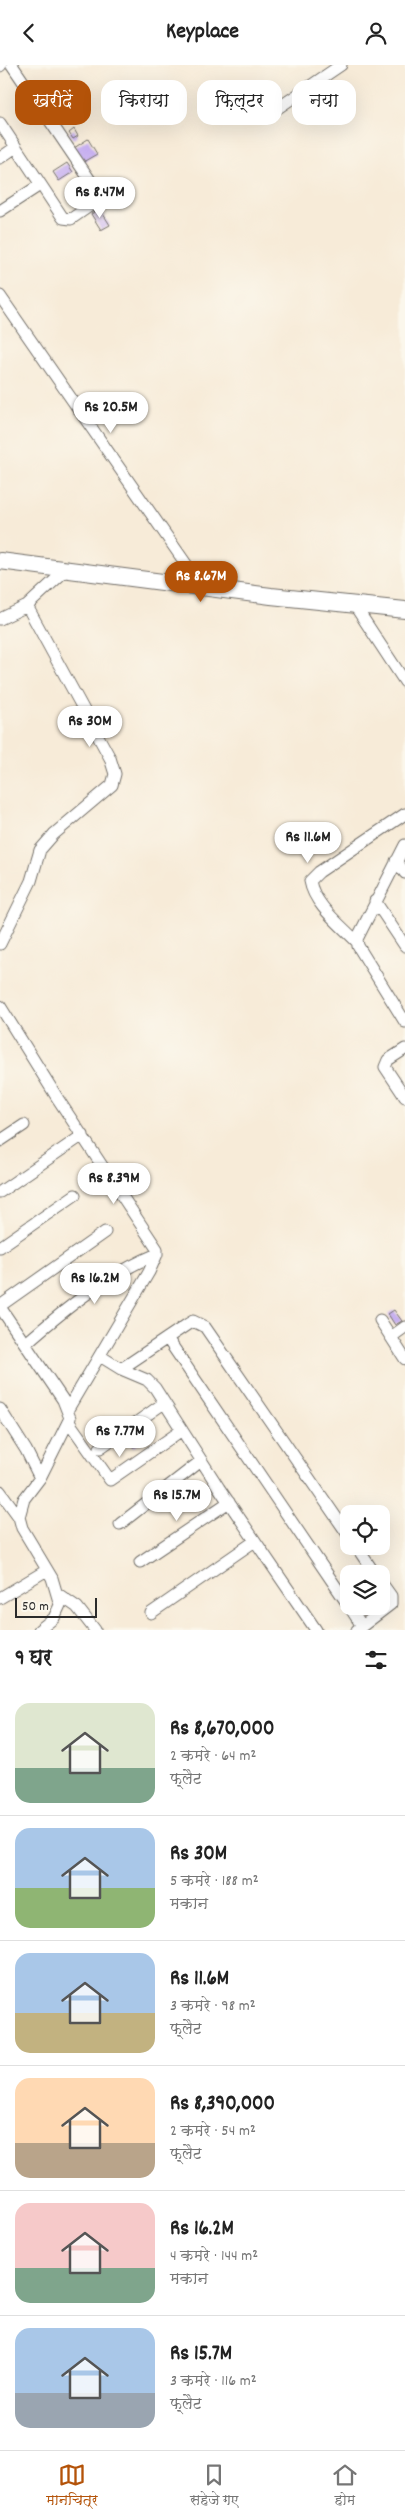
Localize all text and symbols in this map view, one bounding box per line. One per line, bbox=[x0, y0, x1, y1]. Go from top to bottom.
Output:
text: Keyplace bbox=[166, 17, 239, 48]
icon: back bbox=[15, 19, 43, 47]
icon: person bbox=[362, 19, 390, 47]
chip: खरीदें bbox=[15, 80, 91, 125]
chip: किराया bbox=[101, 80, 187, 125]
chip: फ़िल्टर bbox=[197, 80, 282, 125]
chip: नया bbox=[292, 80, 356, 125]
pin: Rs 8.47M bbox=[48, 177, 152, 219]
text: Rs 8.47M bbox=[75, 181, 125, 204]
pin: Rs 20.5M bbox=[59, 391, 163, 434]
text: Rs 20.5M bbox=[84, 396, 138, 419]
pin: Rs 8.67M bbox=[149, 561, 253, 603]
text: Rs 8.67M bbox=[176, 565, 226, 588]
pin: Rs 30M bbox=[49, 705, 131, 748]
text: Rs 30M bbox=[68, 710, 112, 733]
pin: Rs 11.6M bbox=[256, 821, 360, 864]
text: Rs 11.6M bbox=[285, 826, 331, 849]
pin: Rs 8.39M bbox=[62, 1163, 166, 1205]
text: Rs 8.39M bbox=[88, 1167, 140, 1190]
pin: Rs 16.2M bbox=[43, 1263, 147, 1305]
text: Rs 16.2M bbox=[71, 1267, 119, 1290]
pin: Rs 7.77M bbox=[68, 1415, 172, 1458]
text: Rs 7.77M bbox=[96, 1420, 144, 1443]
pin: Rs 15.7M bbox=[125, 1479, 229, 1522]
text: Rs 15.7M bbox=[153, 1484, 201, 1507]
map controls bbox=[340, 1505, 390, 1615]
button: locate bbox=[340, 1505, 390, 1555]
button: layers bbox=[340, 1565, 390, 1615]
scale bar bbox=[15, 1595, 98, 1618]
text: 50 m bbox=[22, 1597, 49, 1617]
text: 9 घर bbox=[15, 1645, 52, 1675]
icon: filters bbox=[362, 1646, 390, 1674]
text: Rs 8,670,000 bbox=[170, 1715, 274, 1745]
icon: home bbox=[55, 1723, 115, 1783]
text: 2 कमरे · 64 m² bbox=[170, 1745, 256, 1768]
text: फ़्लैट bbox=[170, 1768, 202, 1791]
text: Rs 30M bbox=[170, 1840, 227, 1870]
icon: home bbox=[55, 1848, 115, 1908]
text: 5 कमरे · 188 m² bbox=[170, 1870, 258, 1893]
text: मकान bbox=[170, 1893, 208, 1916]
text: Rs 11.6M bbox=[170, 1965, 229, 1995]
icon: home bbox=[55, 1973, 115, 2033]
text: 3 कमरे · 98 m² bbox=[170, 1995, 256, 2018]
text: फ़्लैट bbox=[170, 2018, 202, 2041]
text: Rs 8,390,000 bbox=[170, 2090, 275, 2120]
icon: home bbox=[55, 2098, 115, 2158]
text: 2 कमरे · 54 m² bbox=[170, 2120, 256, 2143]
text: फ़्लैट bbox=[170, 2143, 202, 2166]
text: Rs 16.2M bbox=[170, 2215, 234, 2245]
icon: home bbox=[55, 2223, 115, 2283]
text: 4 कमरे · 144 m² bbox=[170, 2245, 258, 2268]
text: मकान bbox=[170, 2268, 208, 2291]
text: Rs 15.7M bbox=[170, 2340, 232, 2370]
icon: home bbox=[55, 2348, 115, 2408]
text: 3 कमरे · 116 m² bbox=[170, 2370, 257, 2393]
text: फ़्लैट bbox=[170, 2393, 202, 2416]
tab: मानचित्र bbox=[46, 2461, 98, 2511]
tab: सहेजे गए bbox=[190, 2461, 238, 2511]
tab: होम bbox=[331, 2461, 359, 2511]

